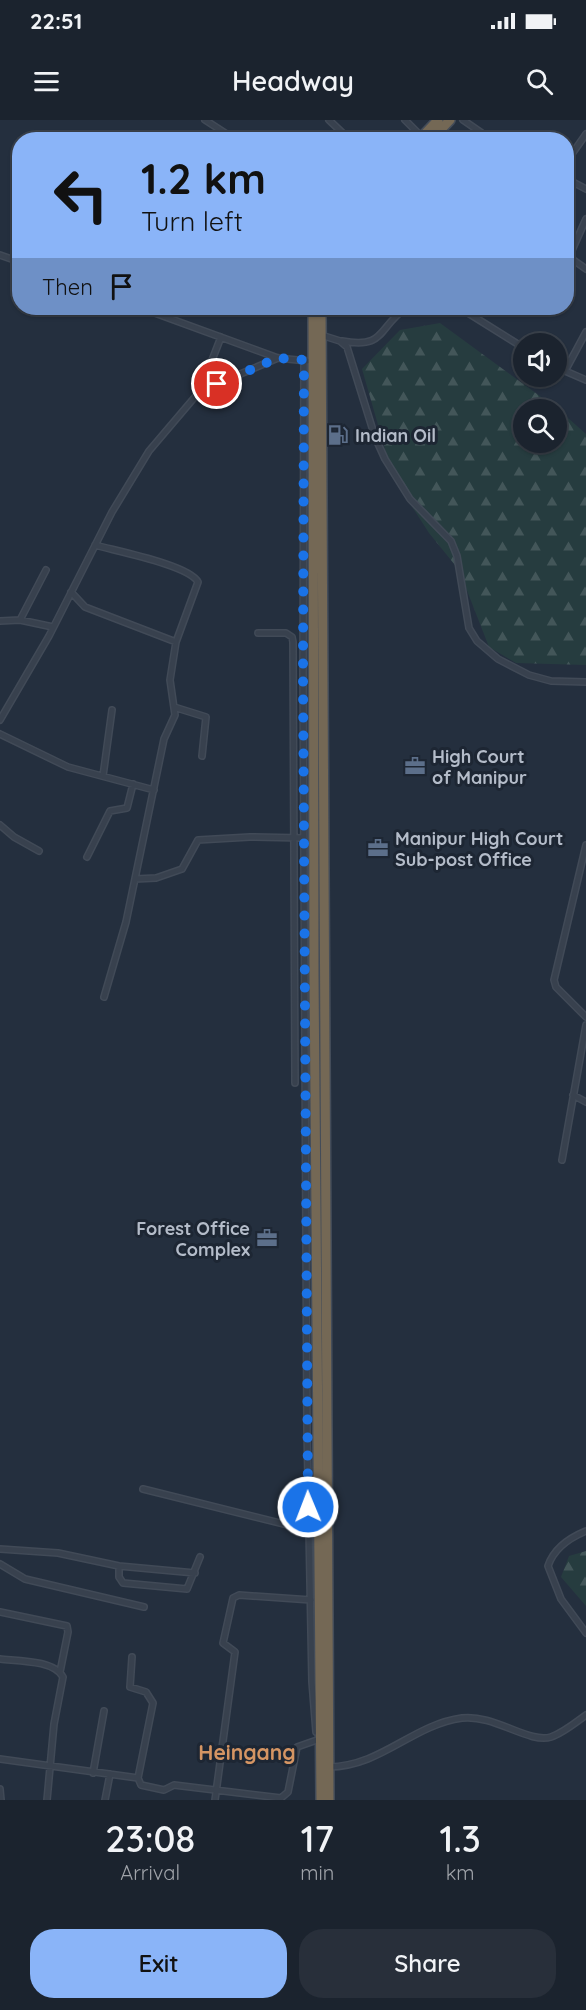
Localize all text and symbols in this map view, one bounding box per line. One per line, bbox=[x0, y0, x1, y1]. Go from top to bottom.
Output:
text: 22:51 bbox=[30, 7, 82, 35]
text: Headway bbox=[232, 64, 354, 98]
icon: menu bbox=[30, 65, 63, 98]
icon: search bbox=[523, 65, 556, 98]
text: 1.2 km bbox=[141, 152, 266, 205]
icon: left bbox=[42, 156, 120, 234]
text: Turn left bbox=[141, 204, 243, 238]
icon: arrive bbox=[105, 270, 138, 303]
text: Then bbox=[42, 273, 93, 301]
map controls bbox=[513, 333, 567, 453]
button: sound bbox=[513, 333, 567, 387]
pin bbox=[191, 358, 242, 409]
icon: arrive bbox=[200, 367, 233, 400]
button: search bbox=[513, 399, 567, 453]
fuel station icon: Indian Oil bbox=[326, 423, 350, 447]
place label: Indian Oil bbox=[355, 424, 436, 447]
place label: High Court of Manipur bbox=[432, 745, 527, 789]
office icon: High Court of Manipur bbox=[403, 754, 427, 778]
place label: Manipur High Court Sub-post Office bbox=[395, 827, 563, 871]
office icon: Manipur High Court Sub-post Office bbox=[366, 836, 390, 860]
place label: Forest Office Complex bbox=[136, 1217, 250, 1261]
office icon: Forest Office Complex bbox=[255, 1226, 279, 1250]
position arrow bbox=[276, 1475, 340, 1539]
district label: Heingang bbox=[198, 1739, 296, 1765]
text: 23:08 bbox=[105, 1816, 195, 1861]
text: 17 bbox=[301, 1816, 334, 1861]
text: 1.3 bbox=[440, 1816, 481, 1861]
text: Arrival bbox=[120, 1860, 180, 1885]
text: min bbox=[300, 1860, 334, 1885]
text: km bbox=[446, 1860, 475, 1885]
button: Exit bbox=[30, 1929, 287, 1998]
button: Share bbox=[299, 1929, 556, 1998]

